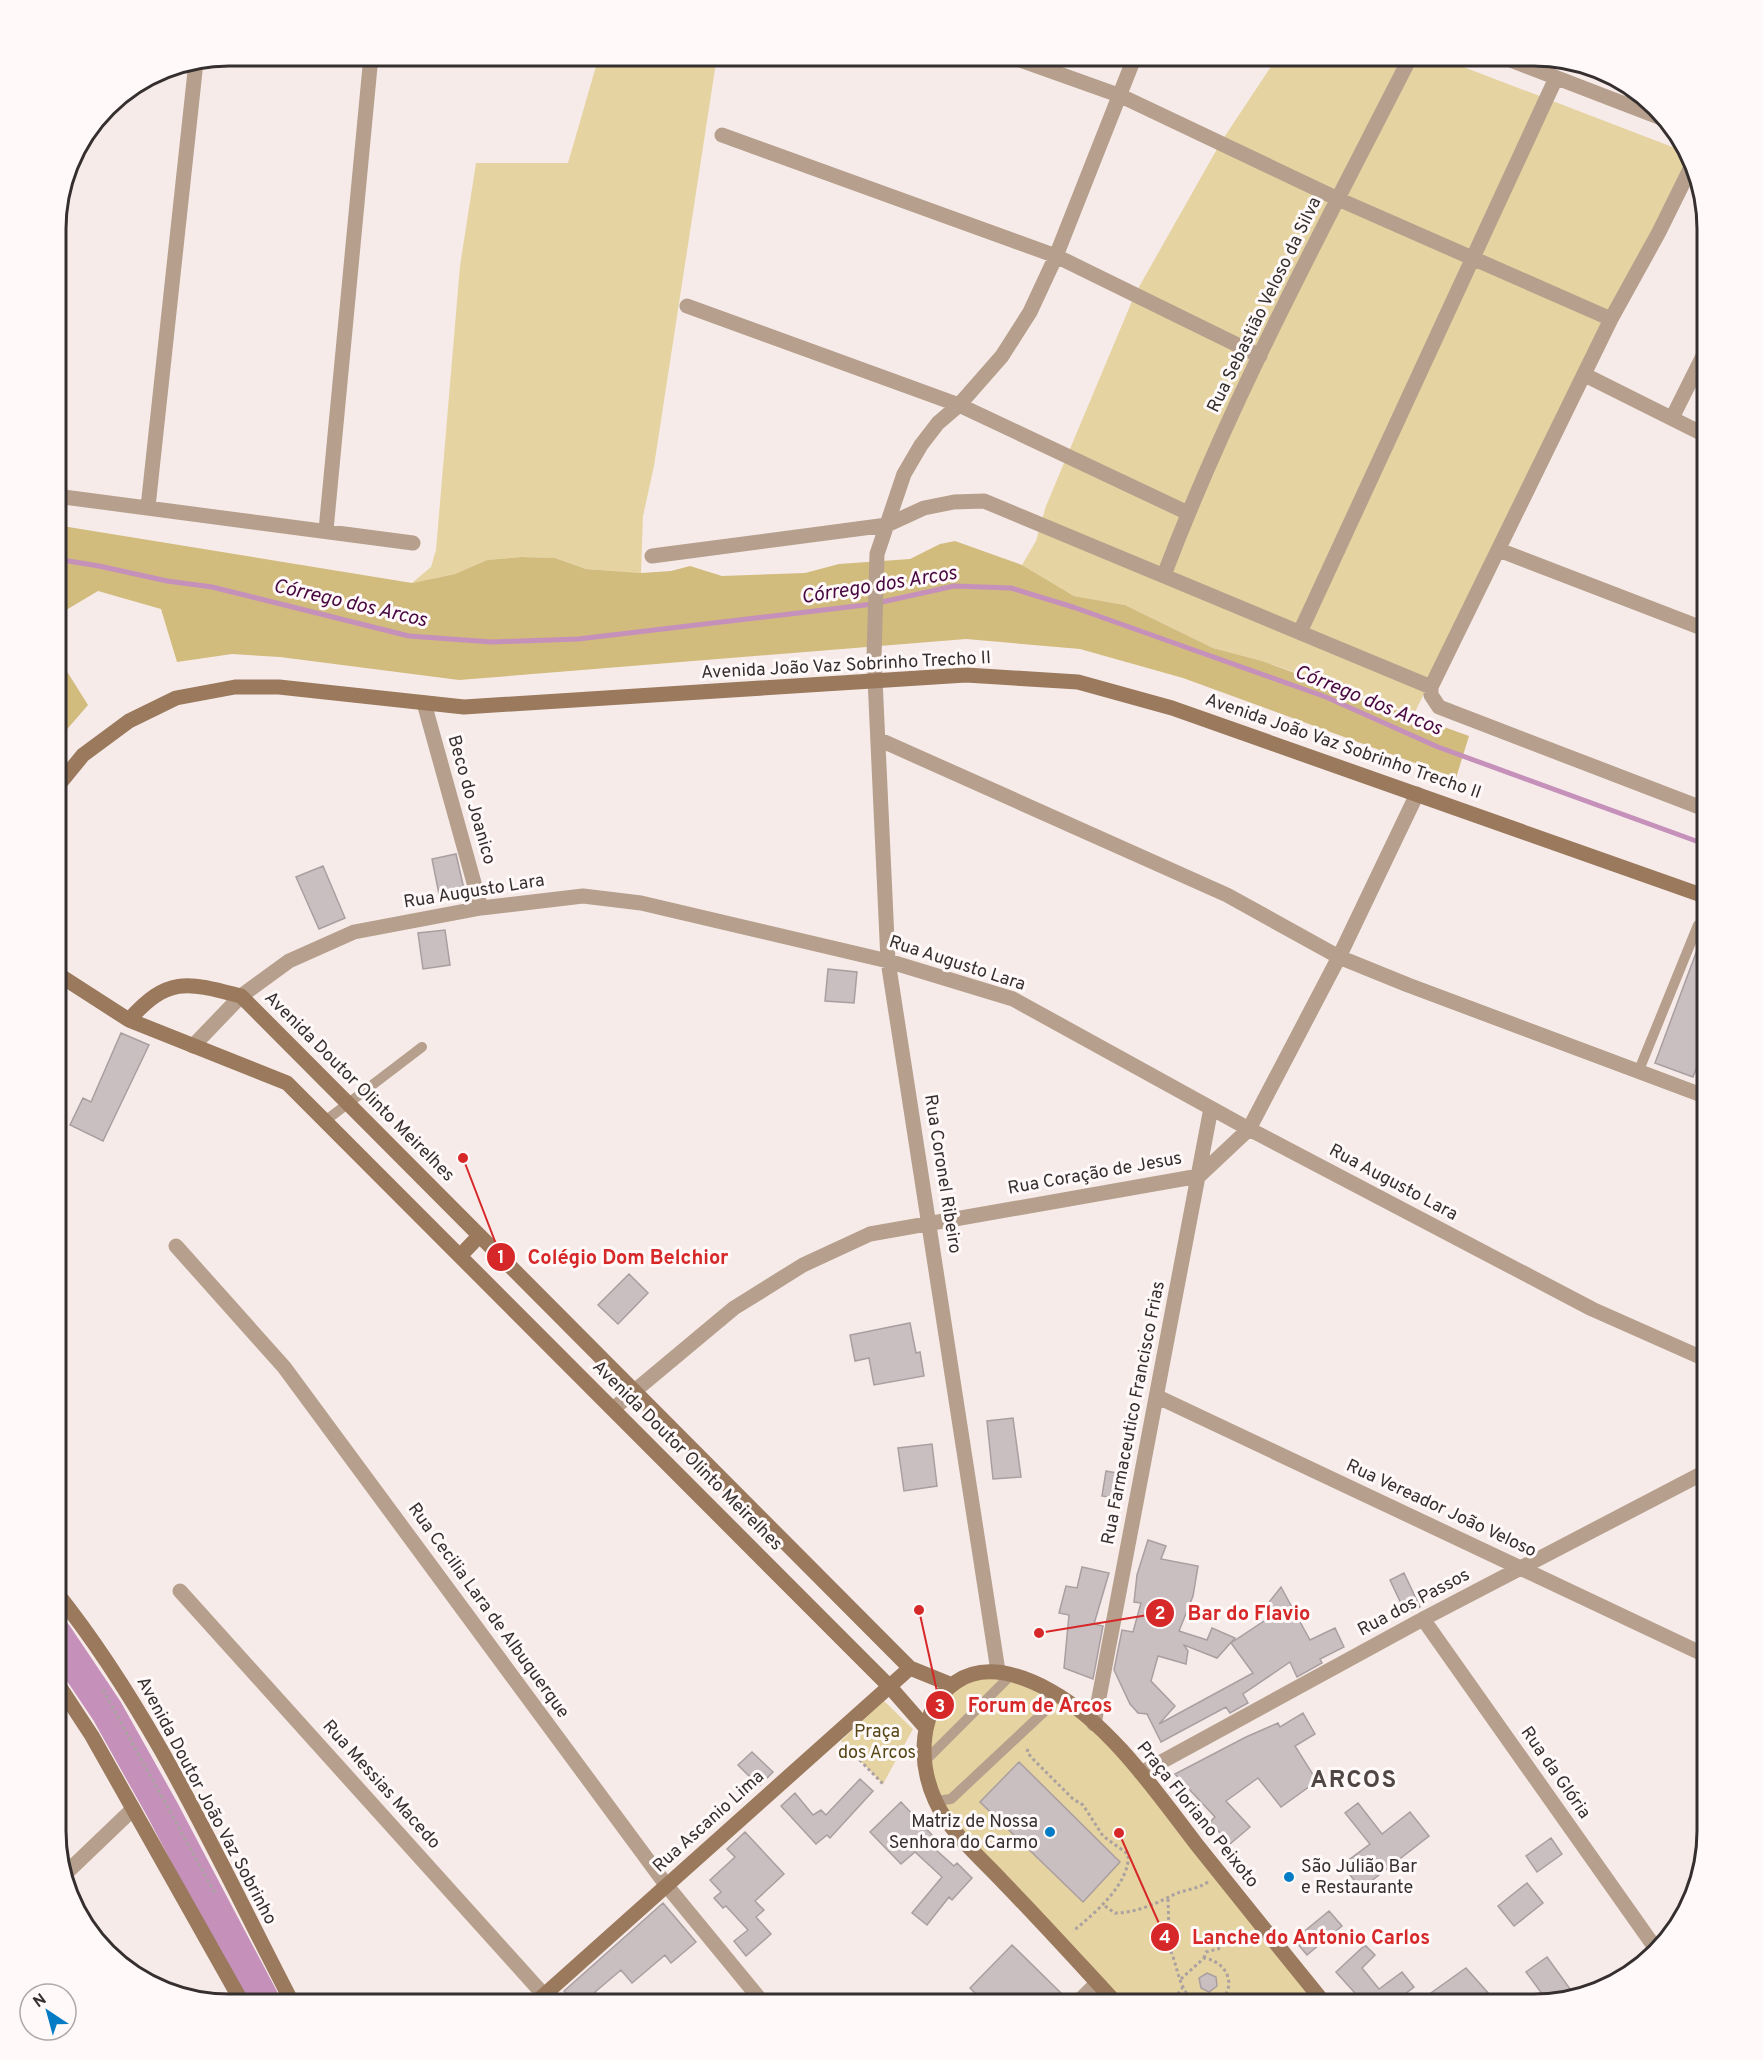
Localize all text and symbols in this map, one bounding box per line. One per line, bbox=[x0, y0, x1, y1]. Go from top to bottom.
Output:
street label: Rua Sebastião Veloso da Silva bbox=[1203, 193, 1327, 417]
water label: Córrego dos Arcos bbox=[799, 561, 960, 611]
water label: Córrego dos Arcos bbox=[271, 574, 430, 635]
street label: Avenida João Vaz Sobrinho Trecho II bbox=[700, 647, 992, 685]
water label: Córrego dos Arcos bbox=[1290, 660, 1447, 743]
street label: Avenida João Vaz Sobrinho Trecho II bbox=[1202, 689, 1484, 805]
street label: Beco do Joanico bbox=[442, 733, 500, 867]
street label: Rua Augusto Lara bbox=[402, 870, 546, 914]
street label: Rua Augusto Lara bbox=[886, 931, 1028, 997]
street label: Avenida Doutor Olinto Meirelhes bbox=[259, 987, 459, 1187]
street label: Rua Coronel Ribeiro bbox=[918, 1093, 966, 1255]
street label: Rua Augusto Lara bbox=[1325, 1139, 1461, 1227]
street label: Rua Coração de Jesus bbox=[1006, 1147, 1184, 1201]
callout: Colégio Dom Belchior bbox=[486, 1238, 741, 1276]
text: Colégio Dom Belchior bbox=[528, 1246, 729, 1272]
text: 1 bbox=[497, 1247, 505, 1270]
street label: Rua Farmaceutico Francisco Frias bbox=[1097, 1279, 1171, 1547]
street label: Avenida Doutor Olinto Meirelhes bbox=[587, 1356, 787, 1556]
street label: Rua Vereador João Veloso bbox=[1342, 1455, 1540, 1563]
street label: Rua Cecilia Lara de Albuquerque bbox=[402, 1499, 574, 1723]
street label: Rua dos Passos bbox=[1354, 1564, 1474, 1642]
callout: Bar do Flavio bbox=[1145, 1594, 1322, 1632]
text: Bar do Flavio bbox=[1188, 1602, 1310, 1628]
text: 2 bbox=[1154, 1603, 1166, 1626]
street label: Avenida Doutor João Vaz Sobrinho bbox=[131, 1673, 281, 1929]
callout: Forum de Arcos bbox=[925, 1686, 1125, 1724]
text: Forum de Arcos bbox=[968, 1694, 1112, 1720]
text: 3 bbox=[935, 1696, 945, 1719]
street label: Rua Messias Macedo bbox=[317, 1716, 445, 1854]
park label: Praça dos Arcos bbox=[838, 1721, 916, 1765]
street label: Rua da Glória bbox=[1515, 1722, 1595, 1824]
street label: Praça Floriano Peixoto bbox=[1131, 1737, 1263, 1893]
street label: Rua Ascanio Lima bbox=[648, 1766, 770, 1878]
district label: ARCOS bbox=[1310, 1766, 1398, 1796]
place label: Matriz de Nossa Senhora do Carmo bbox=[889, 1811, 1038, 1855]
marker: Matriz de Nossa Senhora do Carmo bbox=[1043, 1825, 1057, 1839]
place label: São Julião Bar e Restaurante bbox=[1301, 1856, 1417, 1900]
marker: São Julião Bar e Restaurante bbox=[1282, 1870, 1296, 1884]
callout: Lanche do Antonio Carlos bbox=[1150, 1918, 1443, 1956]
text: Lanche do Antonio Carlos bbox=[1192, 1926, 1430, 1952]
text: 4 bbox=[1159, 1927, 1171, 1950]
north arrow bbox=[18, 1982, 78, 2042]
text: N bbox=[30, 1990, 51, 2013]

